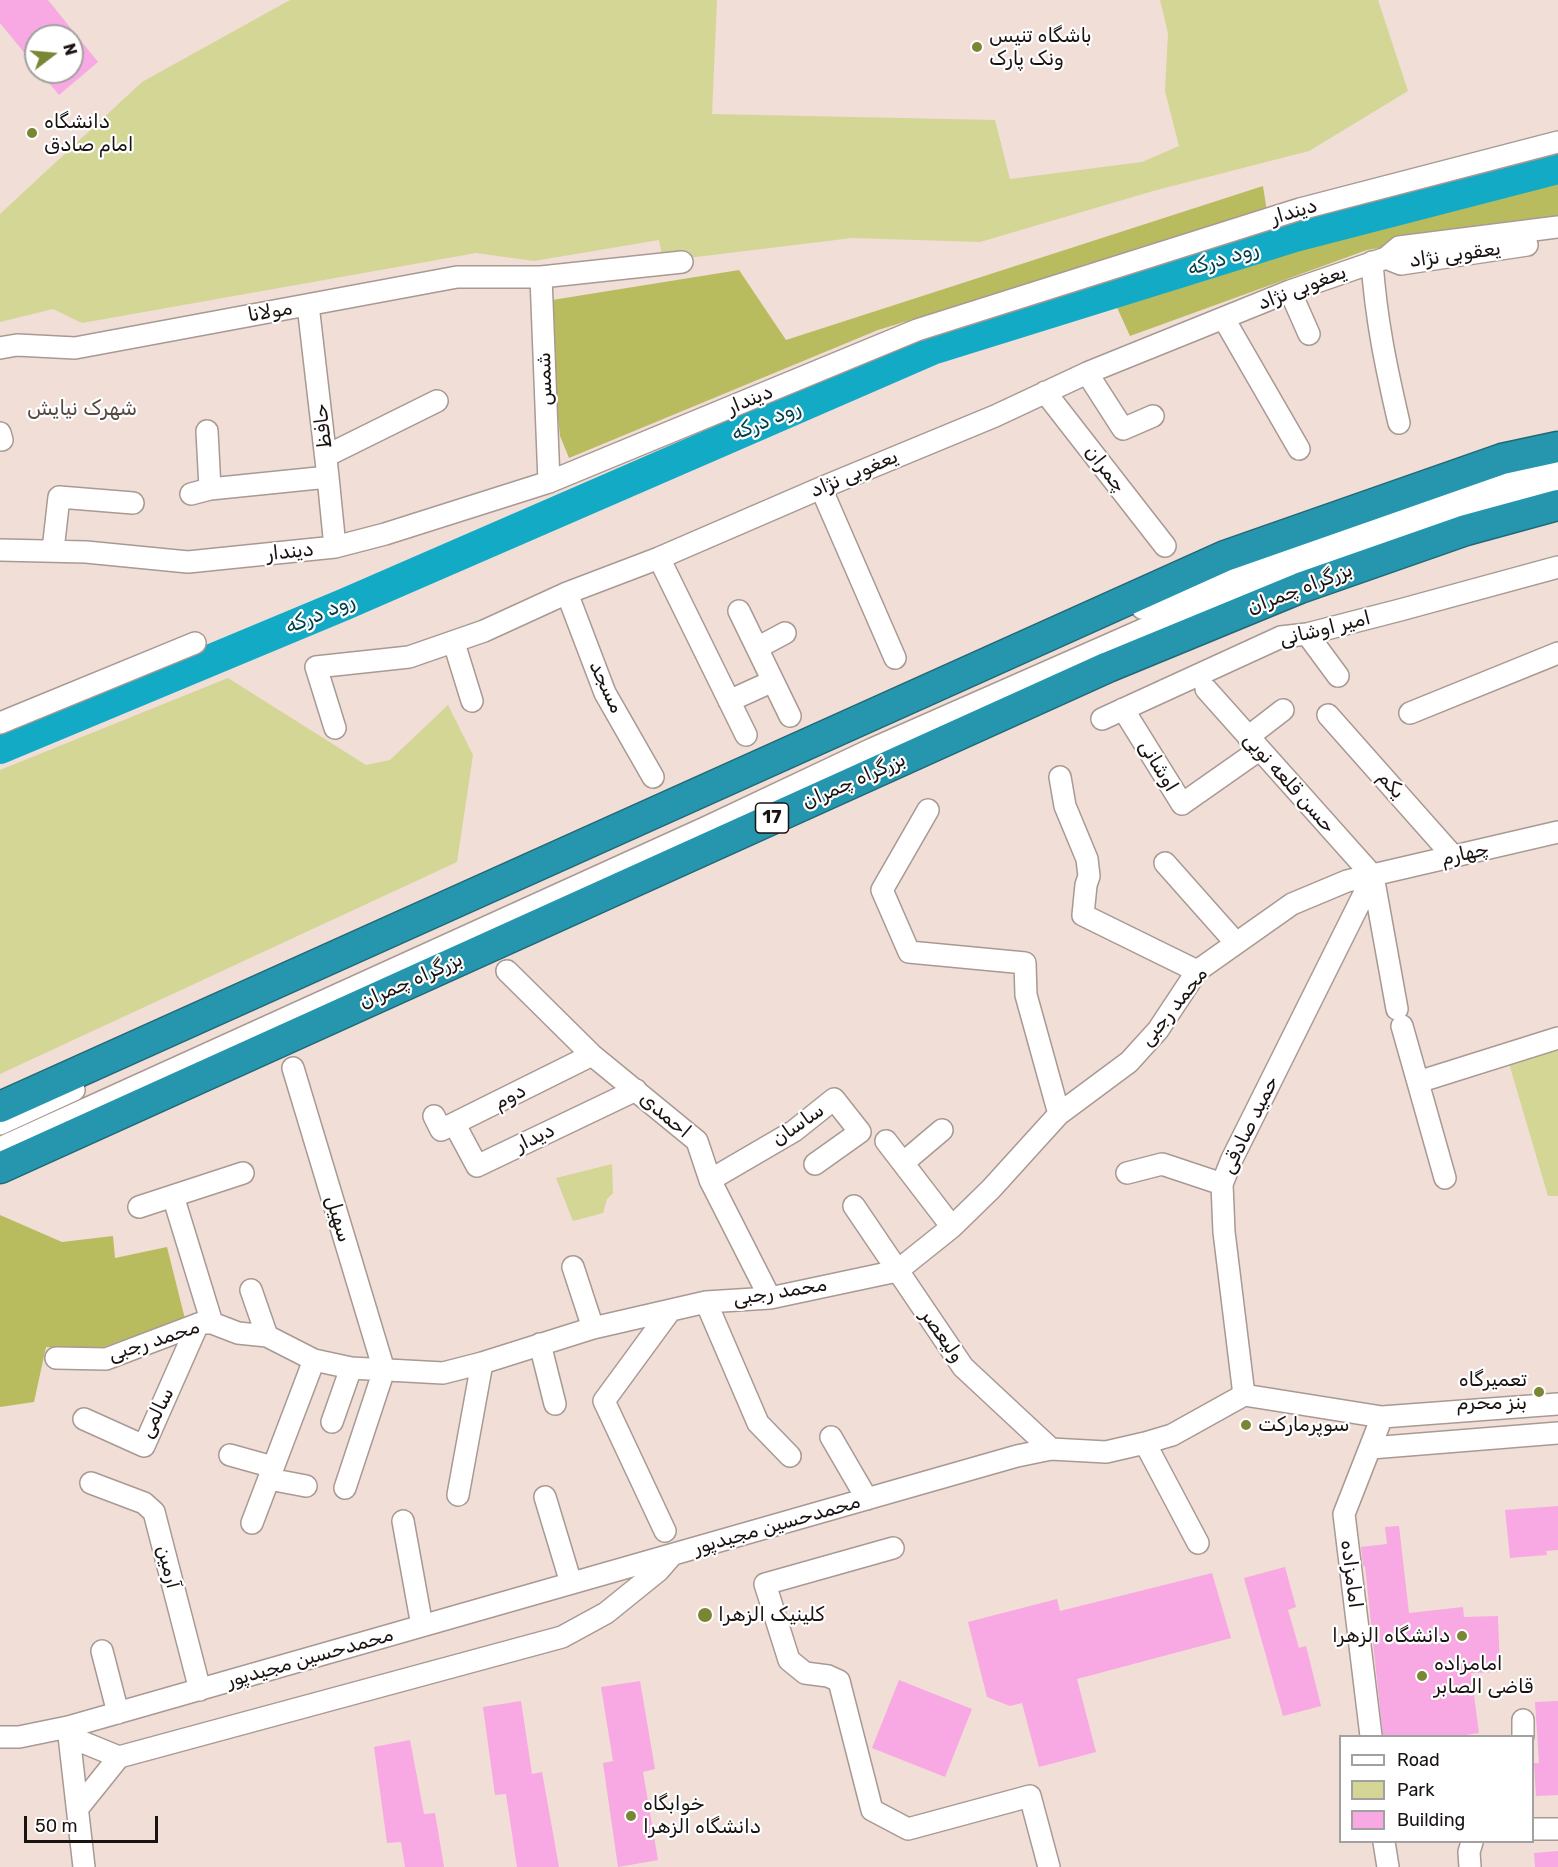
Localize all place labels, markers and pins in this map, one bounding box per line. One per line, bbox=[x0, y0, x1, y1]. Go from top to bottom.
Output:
place label: باشگاه تنیس ونک پارک bbox=[989, 24, 1092, 71]
marker: باشگاه تنیس ونک پارک bbox=[970, 40, 984, 54]
place label: دانشگاه امام صادق bbox=[44, 110, 133, 157]
marker: دانشگاه امام صادق bbox=[25, 126, 39, 140]
place label: تعمیرگاه بنز محرم bbox=[1457, 1368, 1527, 1415]
marker: تعمیرگاه بنز محرم bbox=[1532, 1385, 1546, 1399]
place label: سوپرمارکت bbox=[1258, 1413, 1350, 1437]
marker: سوپرمارکت bbox=[1239, 1418, 1253, 1432]
place label: کلینیک الزهرا bbox=[718, 1603, 824, 1627]
marker: کلینیک الزهرا bbox=[696, 1606, 714, 1624]
place label: دانشگاه الزهرا bbox=[1332, 1624, 1450, 1648]
marker: دانشگاه الزهرا bbox=[1455, 1629, 1469, 1643]
place label: امامزاده قاضی الصابر bbox=[1434, 1652, 1533, 1699]
marker: امامزاده قاضی الصابر bbox=[1415, 1669, 1429, 1683]
place label: خوابگاه دانشگاه الزهرا bbox=[643, 1792, 761, 1839]
marker: خوابگاه دانشگاه الزهرا bbox=[624, 1809, 638, 1823]

